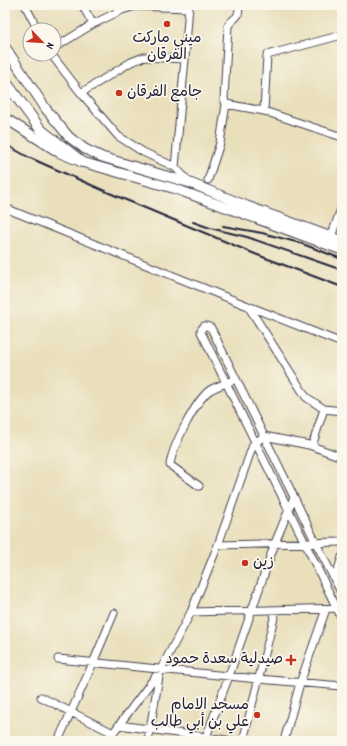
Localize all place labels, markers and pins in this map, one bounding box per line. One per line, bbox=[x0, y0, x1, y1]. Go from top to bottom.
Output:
marker: ميني ماركت الفرقان bbox=[162, 19, 172, 29]
place label: ميني ماركت الفرقان bbox=[133, 28, 201, 67]
place label: جامع الفرقان bbox=[127, 82, 202, 104]
marker: جامع الفرقان bbox=[114, 88, 124, 98]
place label: زين bbox=[253, 552, 274, 574]
marker: زين bbox=[240, 558, 250, 568]
place label: صيدلية سعدة حمود bbox=[165, 649, 283, 671]
marker: صيدلية سعدة حمود bbox=[286, 655, 296, 665]
place label: مسجد الامام علي بن أبي طالب bbox=[151, 695, 249, 734]
marker: مسجد الامام علي بن أبي طالب bbox=[252, 710, 262, 720]

